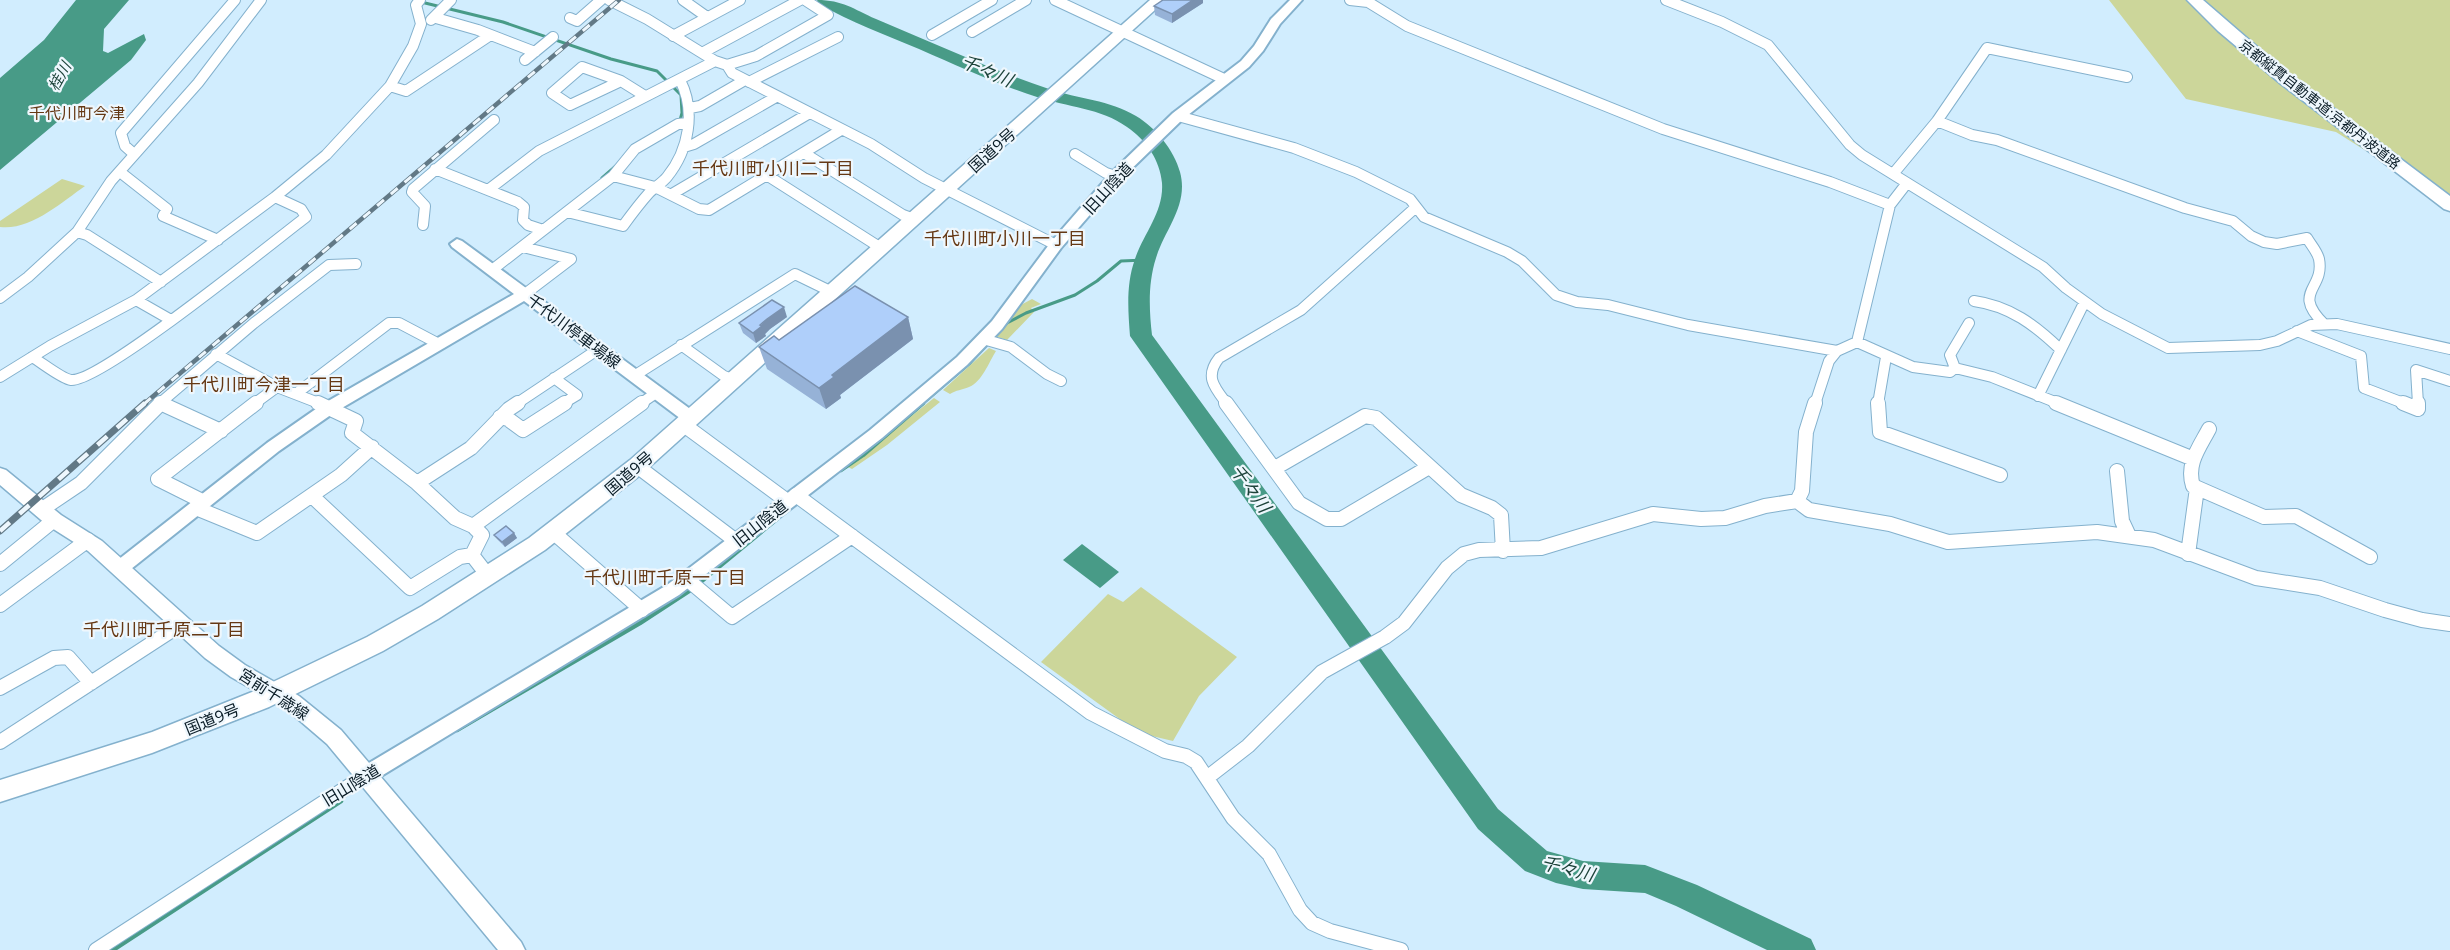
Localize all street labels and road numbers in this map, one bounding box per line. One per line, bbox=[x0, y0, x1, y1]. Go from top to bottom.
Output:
street label: 京都縦貫自動車道;京都丹波道路 bbox=[2235, 35, 2405, 173]
street label: 国道9号 bbox=[963, 123, 1021, 177]
street label: 旧山陰道 bbox=[1078, 157, 1138, 219]
street label: 千代川停車場線 bbox=[523, 289, 625, 373]
street label: 国道9号 bbox=[600, 446, 658, 500]
street label: 旧山陰道 bbox=[728, 495, 792, 551]
street label: 宮前千歳線 bbox=[234, 663, 314, 725]
street label: 国道9号 bbox=[181, 698, 243, 740]
street label: 旧山陰道 bbox=[318, 759, 384, 811]

